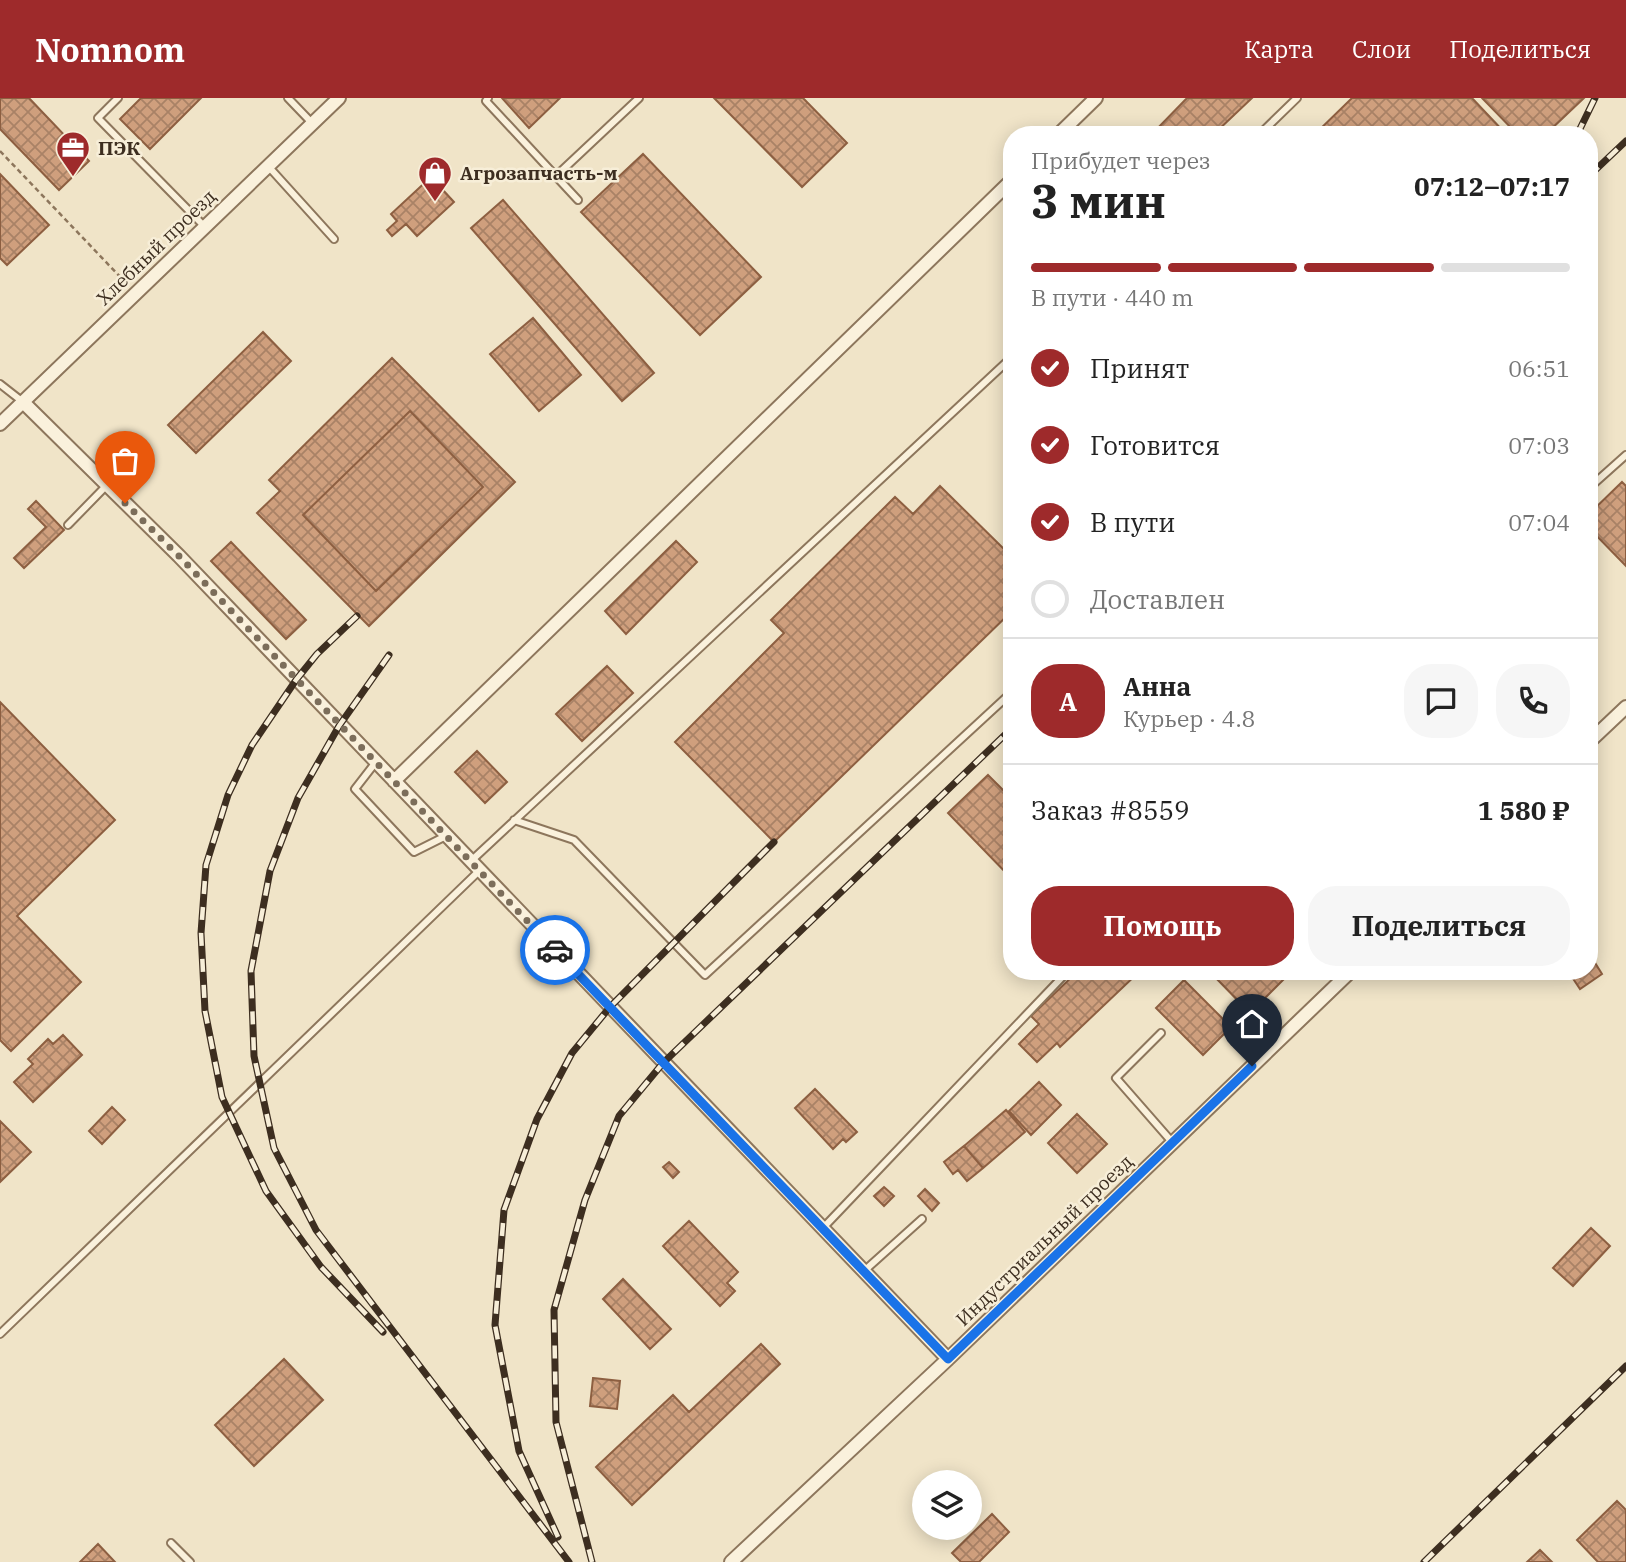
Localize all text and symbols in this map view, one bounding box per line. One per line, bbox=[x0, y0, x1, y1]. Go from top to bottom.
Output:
text: Nomnom bbox=[35, 28, 185, 71]
text: Карта bbox=[1244, 33, 1314, 65]
text: Слои bbox=[1352, 33, 1411, 65]
text: Поделиться bbox=[1449, 33, 1591, 65]
office icon: ПЭК bbox=[54, 129, 92, 178]
place label: ПЭК bbox=[98, 136, 141, 160]
text: Прибудет через bbox=[1031, 145, 1211, 175]
shop icon: Агрозапчасть-м bbox=[416, 154, 454, 203]
place label: Агрозапчасть-м bbox=[460, 161, 618, 185]
text: 07:12–07:17 bbox=[1414, 169, 1570, 203]
text: 3 мин bbox=[1031, 171, 1166, 231]
street label: Хлебный проезд bbox=[91, 184, 221, 310]
text: В пути · 440 m bbox=[1031, 282, 1193, 312]
icon: check bbox=[1031, 349, 1069, 387]
text: Принят bbox=[1090, 351, 1189, 385]
text: 06:51 bbox=[1508, 353, 1570, 383]
icon: check bbox=[1031, 426, 1069, 464]
text: Готовится bbox=[1090, 428, 1220, 462]
text: 07:03 bbox=[1508, 430, 1570, 460]
pin bbox=[95, 431, 155, 503]
icon: bag bbox=[106, 442, 144, 480]
icon: check bbox=[1031, 503, 1069, 541]
text: В пути bbox=[1090, 505, 1175, 539]
text: 07:04 bbox=[1508, 507, 1570, 537]
text: Доставлен bbox=[1090, 582, 1225, 616]
button: chat bbox=[1404, 664, 1478, 738]
button: phone bbox=[1496, 664, 1570, 738]
text: Анна bbox=[1123, 669, 1191, 703]
text: А bbox=[1059, 684, 1077, 718]
text: Курьер · 4.8 bbox=[1123, 703, 1255, 733]
text: Заказ #8559 bbox=[1031, 793, 1190, 827]
text: 1 580 ₽ bbox=[1478, 793, 1570, 827]
button: Помощь bbox=[1031, 886, 1294, 966]
button: Поделиться bbox=[1308, 886, 1570, 966]
courier bbox=[520, 915, 590, 985]
icon: car bbox=[536, 931, 574, 969]
pin bbox=[1222, 994, 1282, 1066]
icon: home bbox=[1233, 1005, 1271, 1043]
street label: Индустриальный проезд bbox=[951, 1149, 1137, 1331]
map controls bbox=[912, 1470, 982, 1540]
button: layers bbox=[912, 1470, 982, 1540]

